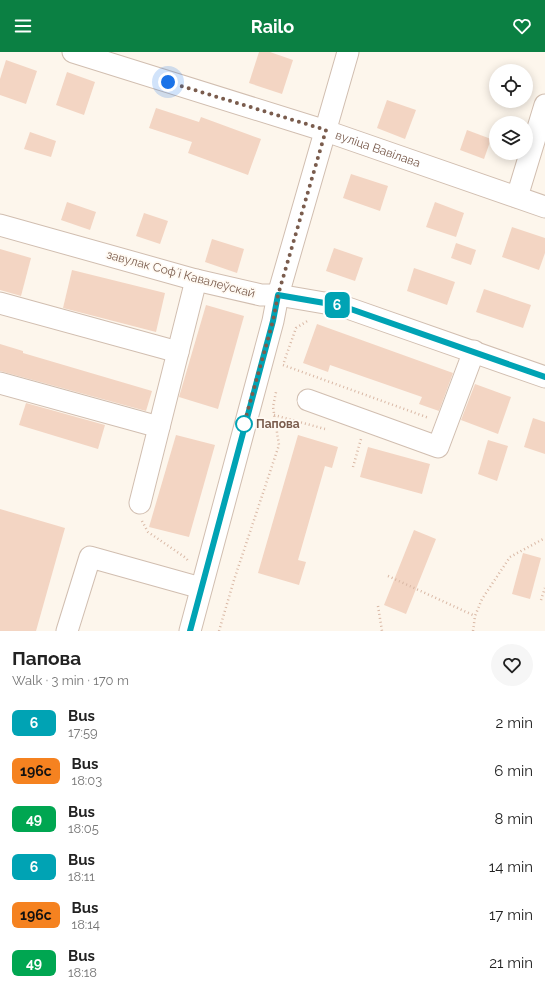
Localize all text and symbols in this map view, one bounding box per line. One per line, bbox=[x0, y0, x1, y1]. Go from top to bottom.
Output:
icon: menu bbox=[12, 15, 34, 37]
icon: heart bbox=[511, 15, 533, 37]
text: Railo bbox=[251, 16, 294, 37]
map controls bbox=[489, 64, 533, 160]
button: locate bbox=[489, 64, 533, 108]
your location bbox=[158, 72, 178, 92]
button: layers bbox=[489, 116, 533, 160]
street label: вуліца Вавілава bbox=[334, 128, 422, 170]
street label: завулак Софʼі Кавалеўскай bbox=[105, 247, 257, 301]
line badge: 6 bbox=[324, 292, 350, 318]
text: 6 bbox=[333, 297, 341, 313]
marker: Папова bbox=[235, 415, 253, 433]
place label: Папова bbox=[256, 417, 300, 431]
button: heart bbox=[491, 644, 533, 686]
text: Папова bbox=[12, 647, 81, 669]
text: Walk · 3 min · 170 m bbox=[12, 673, 129, 688]
text: Bus bbox=[68, 707, 95, 725]
text: 2 min bbox=[496, 714, 533, 732]
text: 6 bbox=[30, 715, 38, 731]
text: 17:59 bbox=[68, 725, 98, 740]
text: Bus bbox=[72, 755, 98, 773]
text: 6 min bbox=[494, 762, 533, 780]
text: 196с bbox=[20, 763, 52, 779]
text: 18:03 bbox=[72, 773, 102, 788]
text: Bus bbox=[68, 803, 95, 821]
text: 8 min bbox=[494, 810, 533, 828]
text: 49 bbox=[26, 811, 42, 827]
text: 18:05 bbox=[68, 821, 99, 836]
text: Bus bbox=[68, 851, 95, 869]
text: 14 min bbox=[489, 858, 533, 876]
text: 6 bbox=[30, 859, 38, 875]
text: 18:11 bbox=[68, 869, 95, 884]
text: Bus bbox=[72, 899, 98, 917]
text: 17 min bbox=[489, 906, 533, 924]
text: 196с bbox=[20, 907, 52, 923]
text: 18:14 bbox=[72, 917, 100, 932]
text: Bus bbox=[68, 947, 95, 965]
text: 21 min bbox=[489, 954, 533, 972]
text: 49 bbox=[26, 955, 42, 971]
text: 18:18 bbox=[68, 965, 97, 980]

